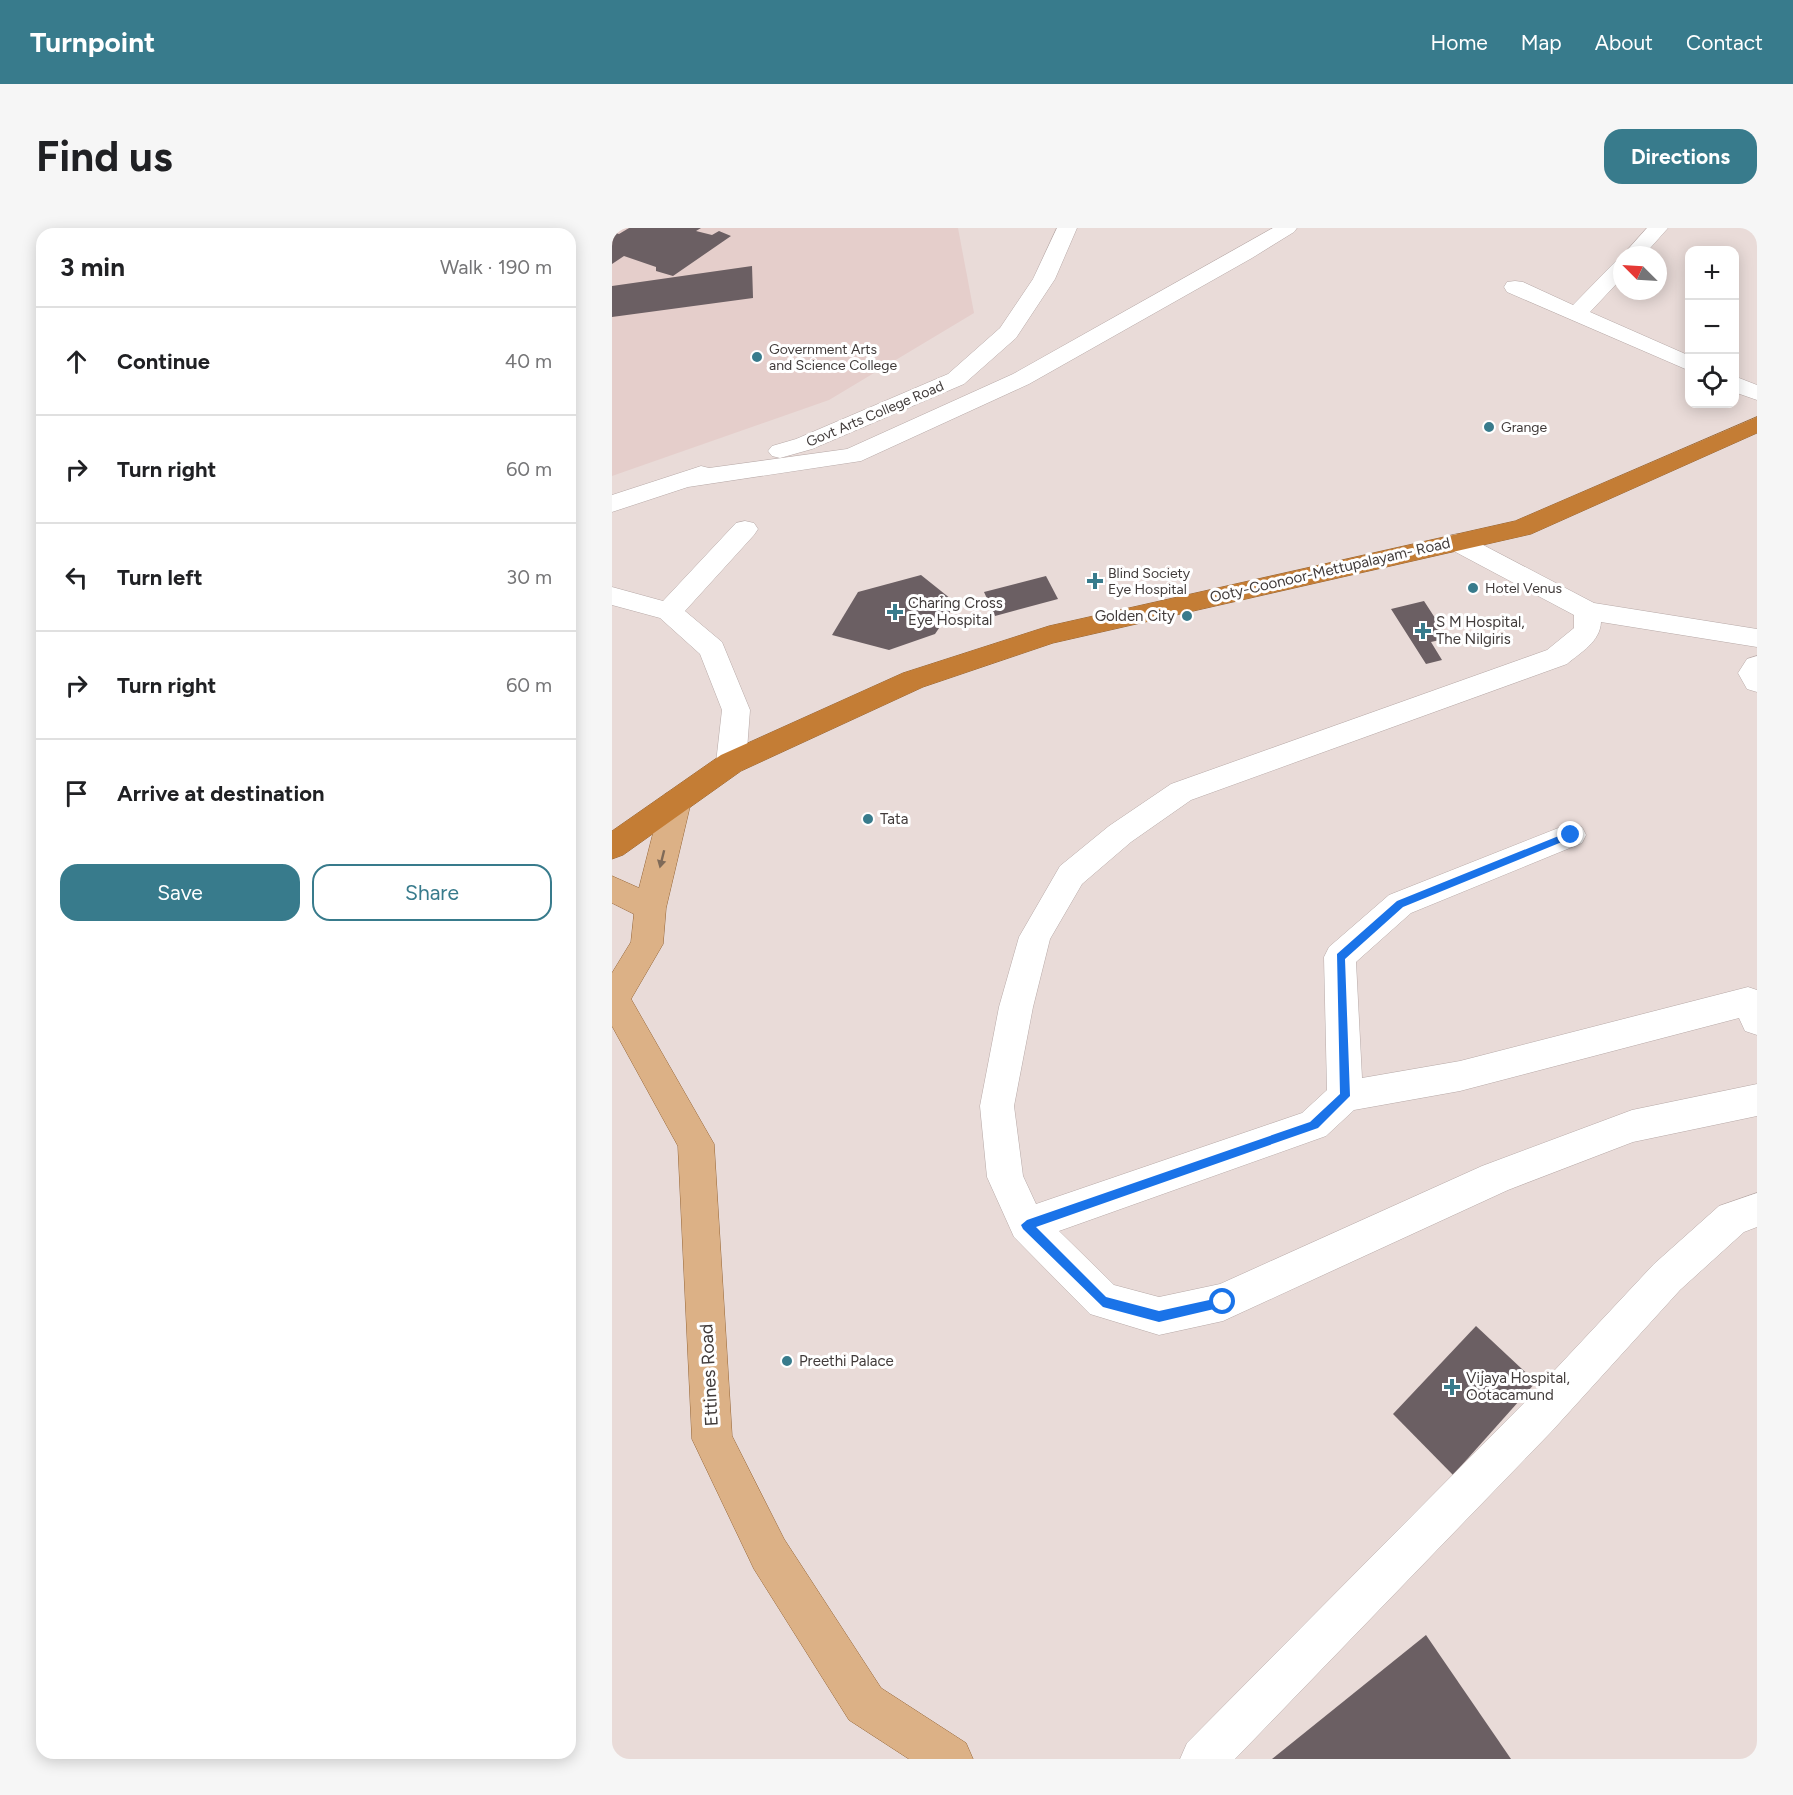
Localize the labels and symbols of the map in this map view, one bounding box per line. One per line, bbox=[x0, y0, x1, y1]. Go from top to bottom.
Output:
north arrow bbox=[1613, 246, 1667, 300]
place label: Government Arts and Science College bbox=[769, 341, 897, 374]
marker: Government Arts and Science College bbox=[750, 350, 764, 364]
street label: Govt Arts College Road bbox=[804, 377, 946, 451]
place label: Grange bbox=[1501, 419, 1548, 436]
marker: Grange bbox=[1482, 420, 1496, 434]
street label: Ooty-Coonoor-Mettupalayam- Road bbox=[1208, 534, 1452, 606]
place label: Blind Society Eye Hospital bbox=[1108, 565, 1191, 598]
marker: Blind Society Eye Hospital bbox=[1086, 572, 1104, 590]
place label: Hotel Venus bbox=[1485, 580, 1562, 597]
marker: Hotel Venus bbox=[1466, 581, 1480, 595]
place label: Charing Cross Eye Hospital bbox=[908, 594, 1003, 629]
marker: Charing Cross Eye Hospital bbox=[886, 603, 904, 621]
place label: Golden City bbox=[1095, 607, 1175, 625]
marker: Golden City bbox=[1180, 609, 1194, 623]
place label: S M Hospital, The Nilgiris bbox=[1436, 613, 1525, 648]
marker: S M Hospital, The Nilgiris bbox=[1414, 622, 1432, 640]
place label: Tata bbox=[880, 810, 908, 828]
marker: Tata bbox=[861, 812, 875, 826]
route end bbox=[1557, 821, 1583, 847]
one-way arrow bbox=[656, 849, 666, 868]
route start bbox=[1209, 1288, 1235, 1314]
street label: Ettines Road bbox=[695, 1323, 723, 1427]
place label: Preethi Palace bbox=[799, 1352, 894, 1370]
marker: Preethi Palace bbox=[780, 1354, 794, 1368]
place label: Vijaya Hospital, Ootacamund bbox=[1466, 1369, 1570, 1404]
marker: Vijaya Hospital, Ootacamund bbox=[1443, 1378, 1461, 1396]

